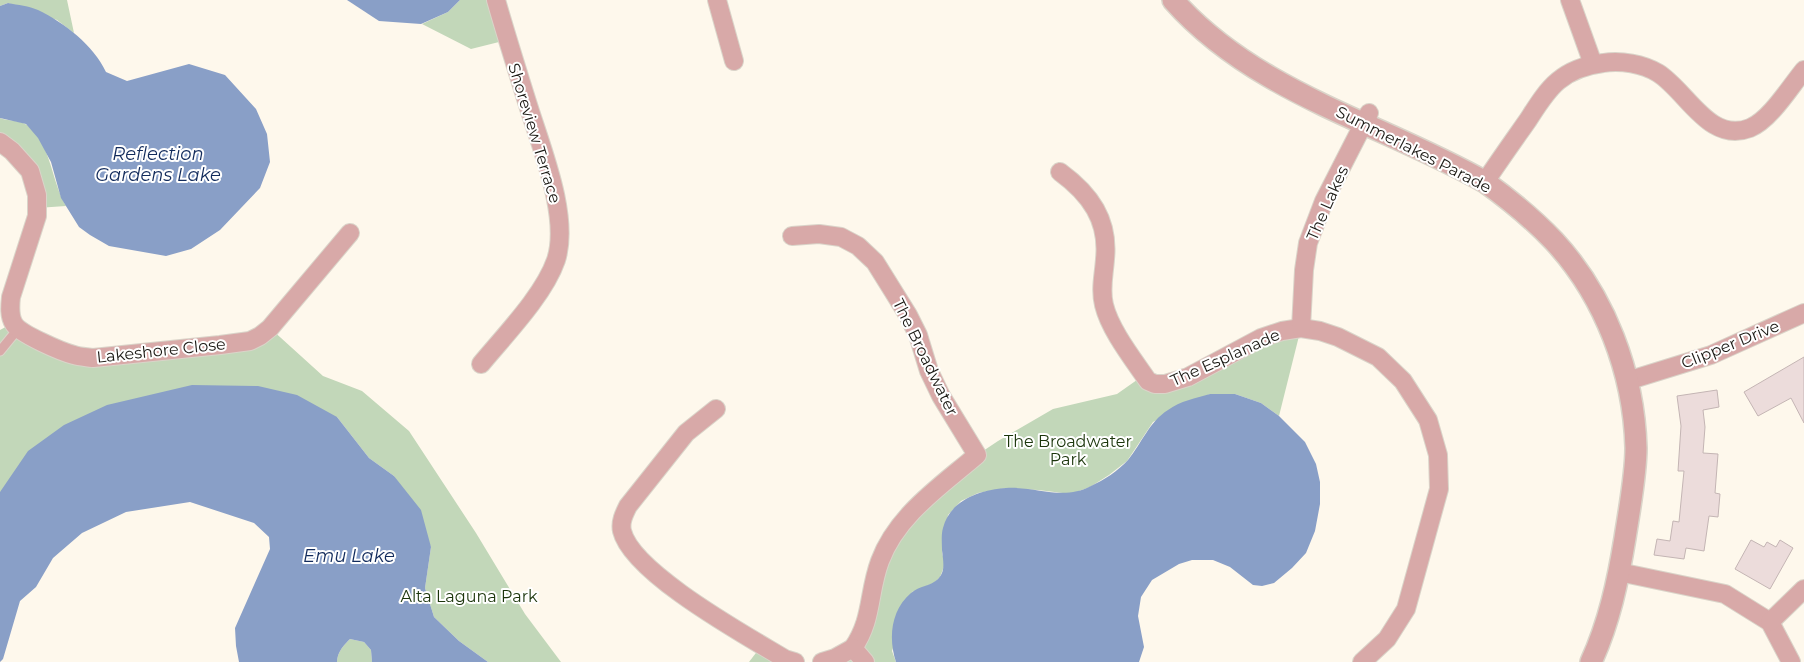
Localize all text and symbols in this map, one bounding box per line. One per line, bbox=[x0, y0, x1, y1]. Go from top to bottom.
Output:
street label: Shoreview Terrace bbox=[504, 61, 565, 205]
street label: Summerlakes Parade bbox=[1333, 102, 1495, 197]
water label: Reflection Gardens Lake bbox=[95, 143, 221, 186]
street label: The Lakes bbox=[1303, 163, 1352, 243]
street label: The Broadwater bbox=[889, 296, 962, 419]
street label: Clipper Drive bbox=[1678, 316, 1782, 373]
street label: The Esplanade bbox=[1168, 325, 1283, 390]
street label: Lakeshore Close bbox=[96, 334, 227, 367]
park label: The Broadwater Park bbox=[1004, 432, 1132, 469]
water label: Emu Lake bbox=[303, 545, 395, 567]
park label: Alta Laguna Park bbox=[400, 587, 538, 606]

